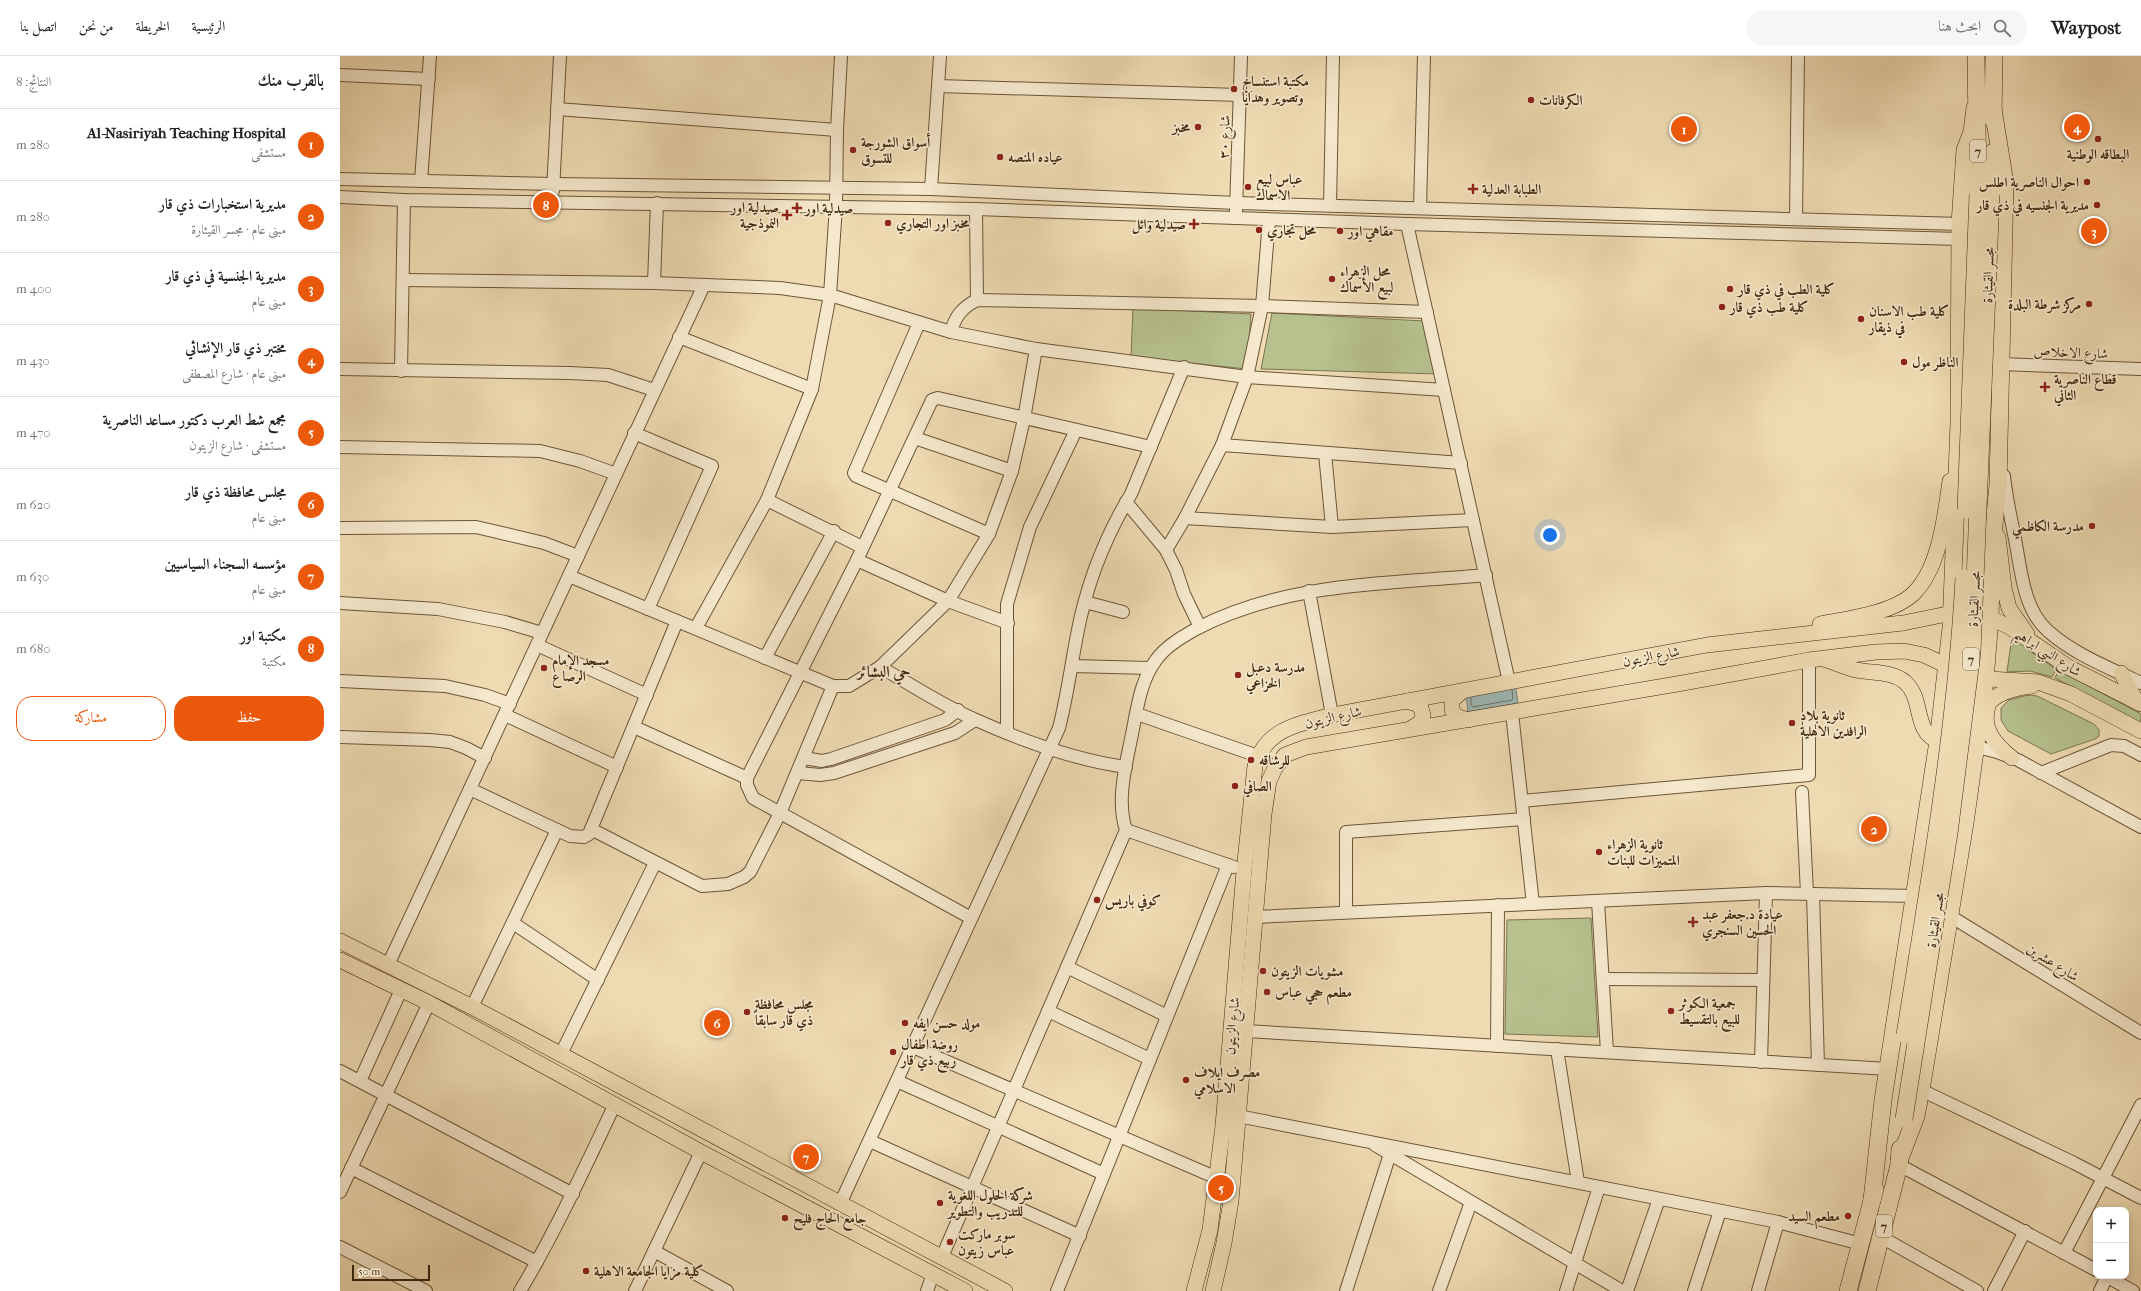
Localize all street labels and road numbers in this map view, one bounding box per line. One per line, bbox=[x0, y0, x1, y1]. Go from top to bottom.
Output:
street label: شارع ٣٠ bbox=[1215, 115, 1237, 159]
road number: 7 bbox=[1970, 140, 1986, 162]
street label: مجسر القيثارة bbox=[1979, 246, 1999, 303]
street label: شارع الاخلاص bbox=[2033, 343, 2109, 365]
street label: مجسر القيثارة bbox=[1965, 570, 1985, 628]
street label: شارع النبي ابراهيم bbox=[2008, 625, 2084, 685]
street label: شارع الزيتون bbox=[1621, 643, 1682, 673]
road number: 7 bbox=[1963, 648, 1979, 670]
street label: شارع الزيتون bbox=[1303, 703, 1364, 735]
street label: مجسر القيثارة bbox=[1923, 891, 1949, 949]
street label: شارع عشرين bbox=[2022, 940, 2082, 988]
street label: شارع الزيتون bbox=[1222, 996, 1246, 1056]
road number: 7 bbox=[1876, 1215, 1892, 1237]

